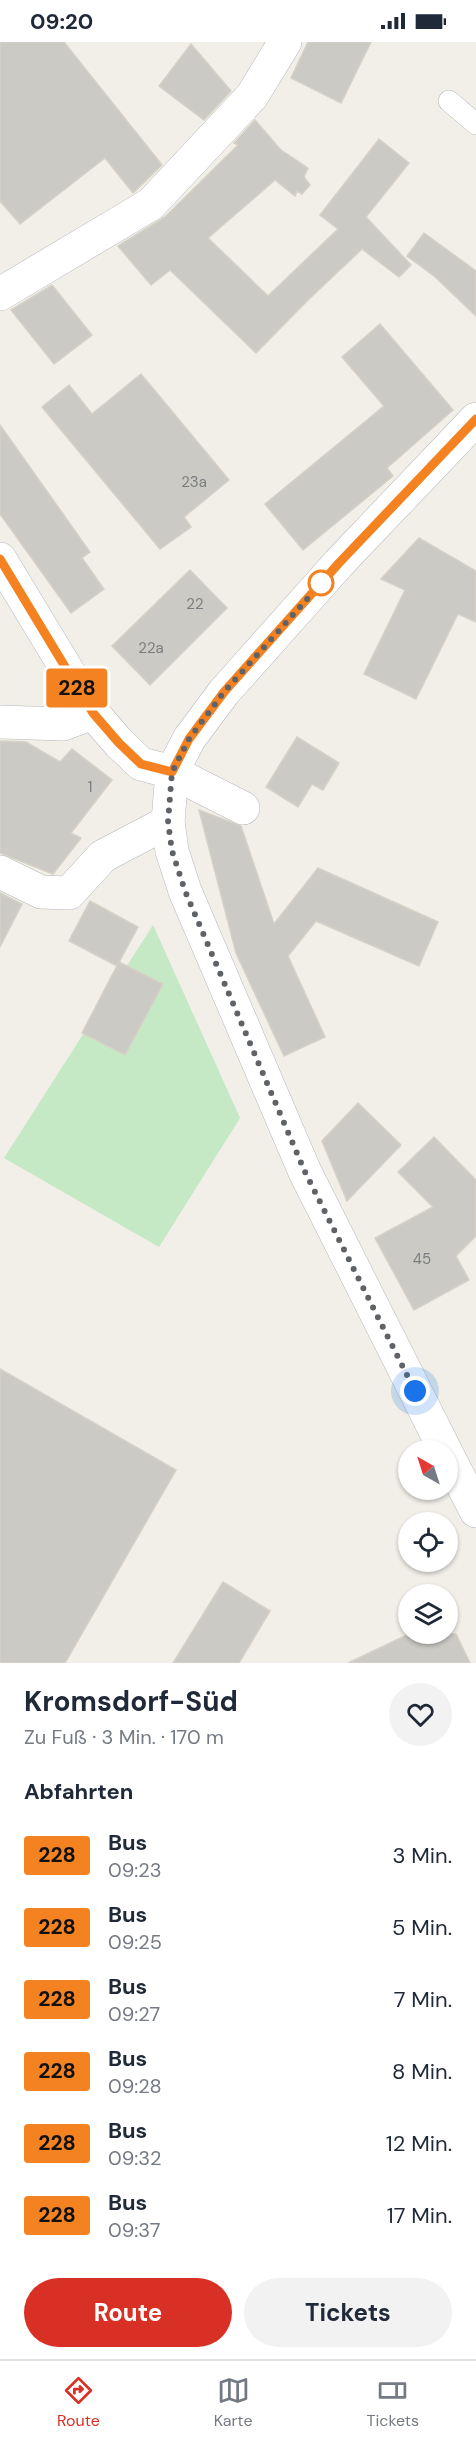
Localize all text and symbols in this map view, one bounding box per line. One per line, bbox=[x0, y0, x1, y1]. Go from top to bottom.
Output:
text: 09:20 bbox=[30, 7, 93, 36]
house number: 23a bbox=[181, 472, 207, 492]
unlabelled marker bbox=[308, 570, 334, 596]
house number: 22 bbox=[186, 594, 204, 614]
house number: 22a bbox=[138, 638, 164, 658]
line badge: 228 bbox=[42, 668, 112, 708]
text: 228 bbox=[58, 674, 96, 702]
house number: 1 bbox=[88, 777, 92, 797]
house number: 45 bbox=[413, 1249, 431, 1269]
your location bbox=[400, 1376, 430, 1406]
north arrow bbox=[398, 1440, 458, 1500]
map controls bbox=[398, 1440, 458, 1644]
button: locate bbox=[398, 1512, 458, 1572]
button: layers bbox=[398, 1584, 458, 1644]
text: Kromsdorf-Süd bbox=[24, 1683, 238, 1720]
button: heart bbox=[389, 1683, 452, 1746]
text: Zu Fuß · 3 Min. · 170 m bbox=[24, 1724, 224, 1750]
text: Abfahrten bbox=[24, 1777, 133, 1806]
text: Bus bbox=[108, 1828, 147, 1857]
text: 228 bbox=[38, 1841, 76, 1869]
text: 3 Min. bbox=[392, 1841, 452, 1870]
text: 09:23 bbox=[108, 1857, 162, 1883]
text: Bus bbox=[108, 1900, 147, 1929]
text: 228 bbox=[38, 1913, 76, 1941]
text: 5 Min. bbox=[392, 1913, 452, 1942]
text: 09:25 bbox=[108, 1929, 162, 1955]
text: Bus bbox=[108, 1972, 147, 2001]
text: 228 bbox=[38, 1985, 76, 2013]
text: 7 Min. bbox=[394, 1985, 452, 2014]
text: 09:27 bbox=[108, 2001, 160, 2027]
text: Bus bbox=[108, 2044, 147, 2073]
text: 228 bbox=[38, 2057, 76, 2085]
text: 8 Min. bbox=[392, 2057, 452, 2086]
text: 09:28 bbox=[108, 2073, 162, 2099]
text: Bus bbox=[108, 2116, 147, 2145]
text: 228 bbox=[38, 2129, 76, 2157]
text: 12 Min. bbox=[386, 2129, 452, 2158]
text: 09:32 bbox=[108, 2145, 162, 2171]
text: Bus bbox=[108, 2188, 147, 2217]
text: 228 bbox=[38, 2201, 76, 2229]
text: 17 Min. bbox=[387, 2201, 452, 2230]
text: 09:37 bbox=[108, 2217, 160, 2243]
button: Route bbox=[24, 2278, 232, 2347]
button: Tickets bbox=[244, 2278, 452, 2347]
tab: Route bbox=[57, 2374, 100, 2431]
tab: Karte bbox=[214, 2374, 253, 2431]
tab: Tickets bbox=[366, 2374, 419, 2431]

